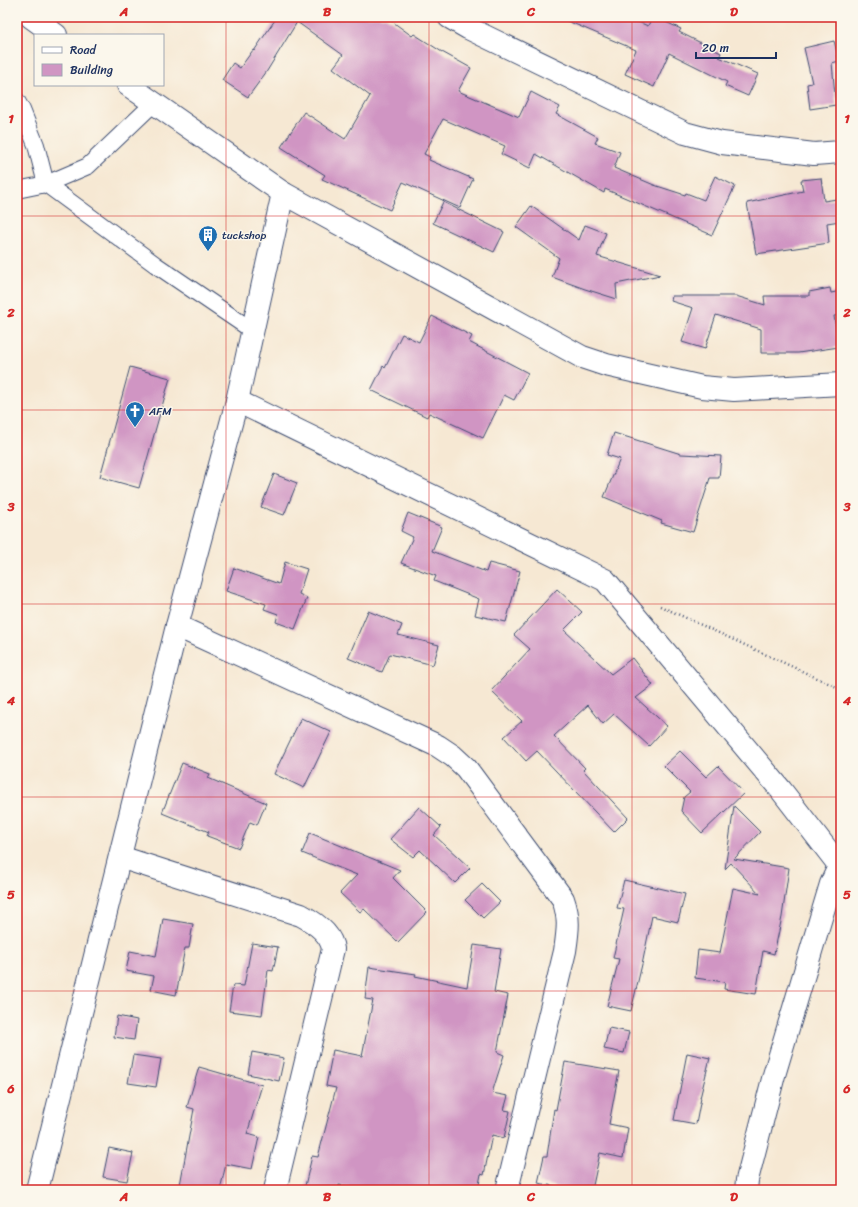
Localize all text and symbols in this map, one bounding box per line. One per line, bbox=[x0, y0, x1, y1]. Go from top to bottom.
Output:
text: A bbox=[119, 0, 128, 23]
text: B bbox=[323, 0, 332, 23]
text: C bbox=[526, 0, 536, 23]
text: D bbox=[730, 0, 738, 23]
legend bbox=[34, 34, 164, 86]
scale bar bbox=[696, 34, 776, 60]
text: 20 m bbox=[702, 37, 729, 59]
text: Road bbox=[70, 39, 97, 61]
text: Building bbox=[70, 59, 113, 81]
text: 1 bbox=[8, 107, 14, 130]
text: 1 bbox=[844, 107, 850, 130]
building icon: tuckshop bbox=[197, 224, 219, 252]
place label: tuckshop bbox=[222, 226, 266, 245]
text: 2 bbox=[6, 301, 15, 324]
text: 2 bbox=[842, 301, 851, 324]
church icon: AFM bbox=[124, 400, 146, 428]
place label: AFM bbox=[148, 402, 172, 421]
text: 3 bbox=[6, 495, 15, 518]
text: 3 bbox=[842, 495, 851, 518]
text: 4 bbox=[6, 689, 16, 712]
text: 4 bbox=[842, 689, 852, 712]
text: 5 bbox=[7, 883, 15, 906]
text: 5 bbox=[843, 883, 851, 906]
text: 6 bbox=[6, 1077, 15, 1100]
text: 6 bbox=[842, 1077, 851, 1100]
text: A bbox=[119, 1185, 128, 1207]
text: B bbox=[323, 1185, 332, 1207]
text: C bbox=[526, 1185, 536, 1207]
text: D bbox=[730, 1185, 738, 1207]

